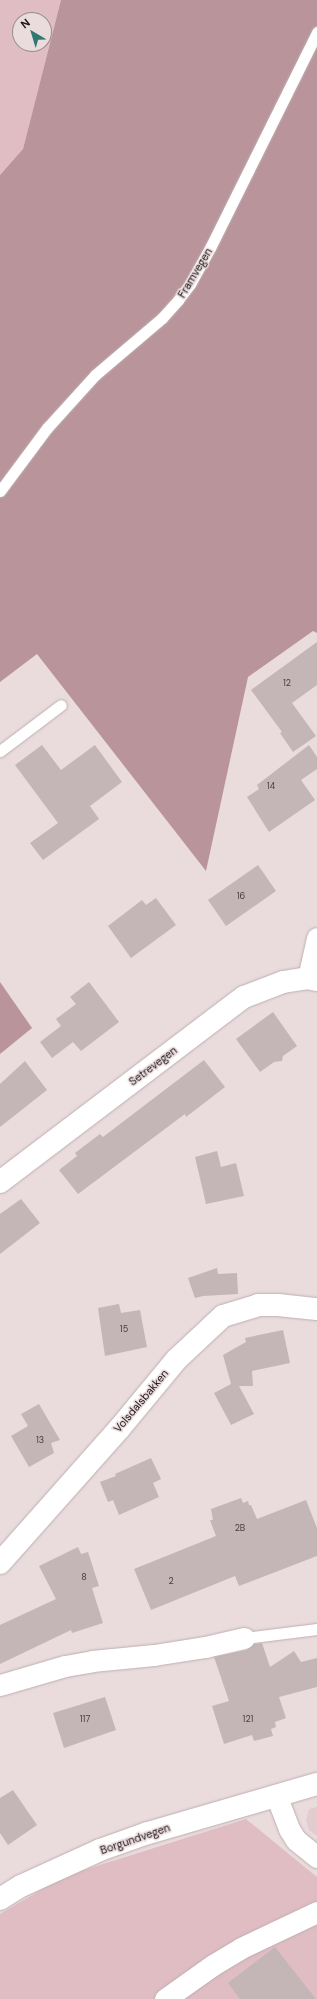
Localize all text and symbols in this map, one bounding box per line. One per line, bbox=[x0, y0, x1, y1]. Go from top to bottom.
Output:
north arrow bbox=[12, 12, 52, 52]
text: N bbox=[18, 15, 33, 31]
street label: Framvegen bbox=[175, 246, 215, 300]
house number: 12 bbox=[283, 678, 291, 688]
house number: 14 bbox=[267, 781, 275, 791]
house number: 16 bbox=[237, 891, 245, 901]
street label: Setrevegen bbox=[126, 1044, 180, 1088]
house number: 15 bbox=[120, 1324, 128, 1334]
street label: Volsdalsbakken bbox=[111, 1367, 171, 1435]
house number: 13 bbox=[36, 1435, 44, 1445]
house number: 2B bbox=[235, 1523, 245, 1533]
house number: 8 bbox=[81, 1572, 87, 1582]
house number: 2 bbox=[168, 1576, 174, 1586]
house number: 117 bbox=[80, 1714, 90, 1724]
house number: 121 bbox=[243, 1714, 253, 1724]
street label: Borgundvegen bbox=[98, 1821, 172, 1857]

